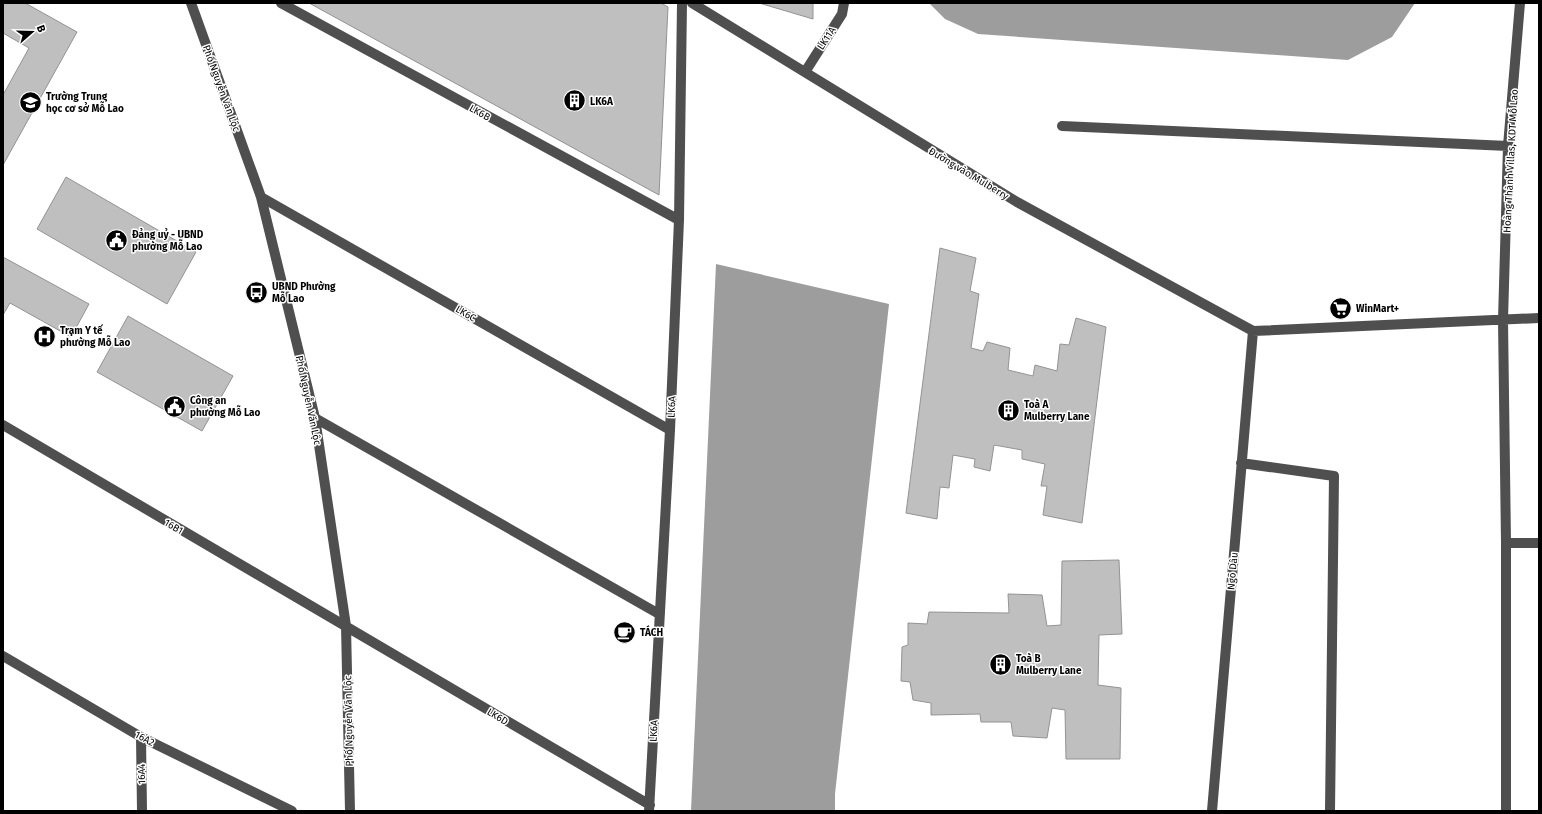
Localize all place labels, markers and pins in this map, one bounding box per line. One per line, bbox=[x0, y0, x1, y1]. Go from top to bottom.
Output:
building icon: LK6A bbox=[562, 88, 588, 114]
school or university icon: Trường Trung học cơ sở Mỗ Lao bbox=[17, 89, 43, 115]
place label: Trường Trung học cơ sở Mỗ Lao bbox=[46, 90, 124, 115]
place label: LK6A bbox=[590, 96, 614, 108]
public building icon: Đảng uỷ - UBND phường Mỗ Lao bbox=[103, 227, 129, 253]
place label: Đảng uỷ - UBND phường Mỗ Lao bbox=[132, 228, 204, 253]
bus stop icon: UBND Phường Mỗ Lao bbox=[243, 279, 269, 305]
place label: UBND Phường Mỗ Lao bbox=[272, 280, 336, 305]
supermarket icon: WinMart+ bbox=[1327, 295, 1353, 321]
place label: WinMart+ bbox=[1356, 303, 1399, 315]
hospital icon: Trạm Y tế phường Mỗ Lao bbox=[31, 323, 57, 349]
place label: Trạm Y tế phường Mỗ Lao bbox=[60, 324, 130, 349]
public building icon: Công an phường Mỗ Lao bbox=[161, 393, 187, 419]
place label: Công an phường Mỗ Lao bbox=[190, 395, 260, 419]
building icon: Toà A Mulberry Lane bbox=[995, 397, 1021, 423]
place label: Toà A Mulberry Lane bbox=[1024, 398, 1090, 423]
cafe icon: TÁCH bbox=[611, 619, 637, 645]
place label: TÁCH bbox=[640, 625, 663, 639]
building icon: Toà B Mulberry Lane bbox=[987, 651, 1013, 677]
place label: Toà B Mulberry Lane bbox=[1016, 652, 1082, 677]

